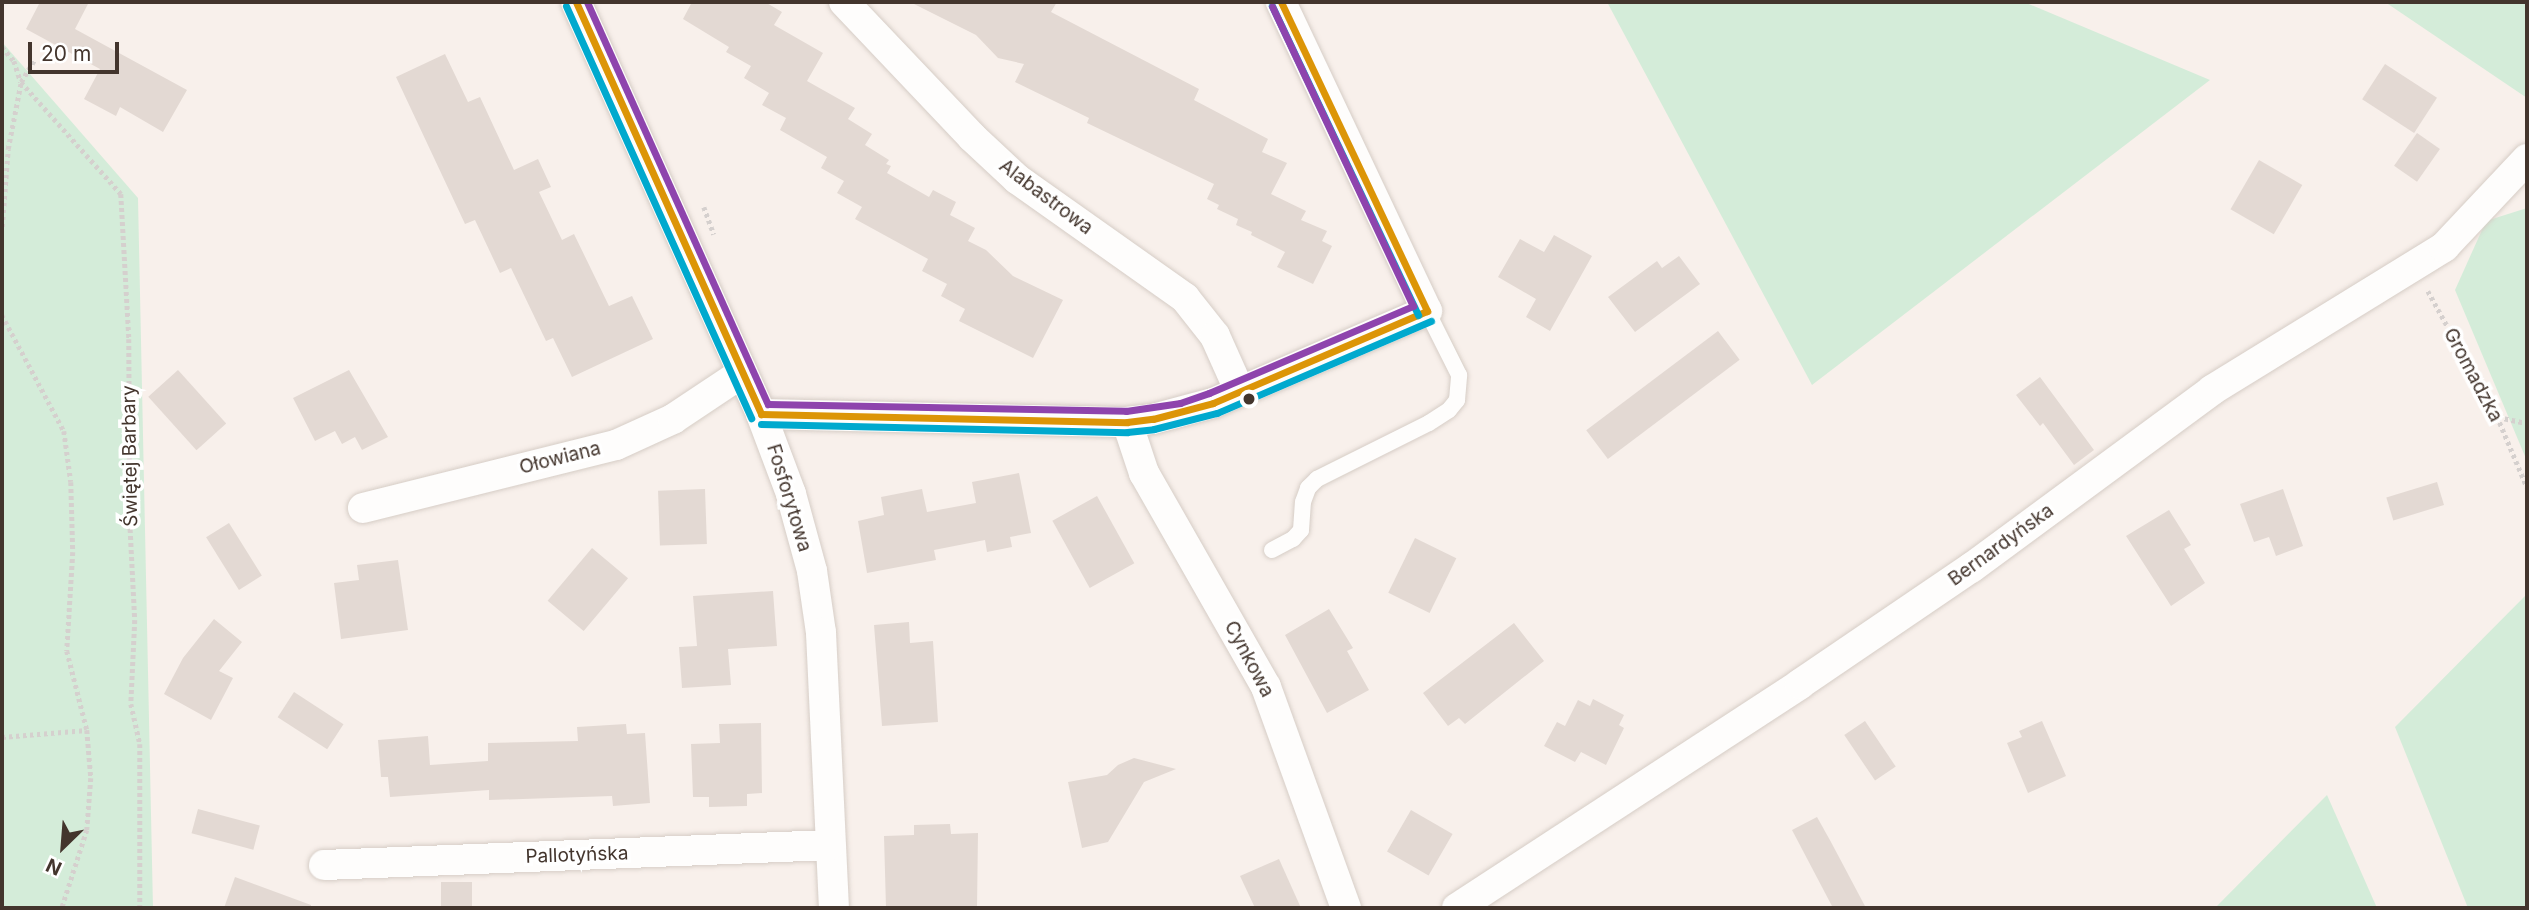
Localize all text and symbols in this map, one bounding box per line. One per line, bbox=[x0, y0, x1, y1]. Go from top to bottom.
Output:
scale bar bbox=[32, 28, 122, 72]
text: 20 m bbox=[41, 41, 91, 66]
street label: Alabastrowa bbox=[995, 154, 1097, 240]
street label: Gromadzka bbox=[2439, 324, 2507, 426]
street label: Świętej Barbary bbox=[117, 385, 143, 527]
unlabelled marker bbox=[1242, 392, 1256, 406]
street label: Ołowiana bbox=[517, 437, 603, 479]
street label: Fosforytowa bbox=[762, 441, 816, 555]
street label: Bernardyńska bbox=[1944, 499, 2058, 591]
street label: Cynkowa bbox=[1219, 617, 1279, 701]
north arrow bbox=[28, 812, 98, 882]
street label: Pallotyńska bbox=[525, 842, 629, 868]
text: N bbox=[42, 853, 65, 880]

